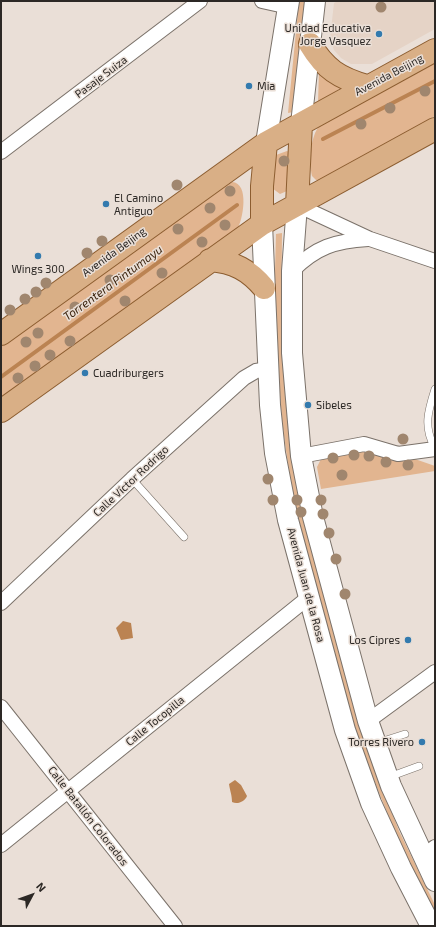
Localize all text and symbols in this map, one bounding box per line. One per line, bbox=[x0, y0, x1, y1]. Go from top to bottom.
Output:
place label: Unidad Educativa Jorge Vasquez bbox=[285, 21, 371, 47]
marker: Unidad Educativa Jorge Vasquez bbox=[374, 29, 384, 39]
street label: Avenida Beijing bbox=[352, 51, 426, 99]
street label: Pasaje Suiza bbox=[72, 53, 130, 101]
place label: Mia bbox=[257, 79, 275, 93]
marker: Mia bbox=[244, 81, 254, 91]
place label: El Camino Antiguo bbox=[114, 191, 163, 217]
marker: El Camino Antiguo bbox=[101, 199, 111, 209]
street label: Avenida Beijing bbox=[80, 224, 148, 280]
water label: Torrentera Pintumayu bbox=[61, 242, 165, 324]
marker: Wings 300 bbox=[33, 251, 43, 261]
place label: Wings 300 bbox=[11, 262, 65, 276]
place label: Cuadriburgers bbox=[93, 366, 164, 380]
marker: Cuadriburgers bbox=[80, 368, 90, 378]
place label: Sibeles bbox=[316, 398, 352, 412]
marker: Sibeles bbox=[303, 400, 313, 410]
street label: Calle Víctor Rodrigo bbox=[91, 443, 171, 519]
street label: Avenida Juan de la Rosa bbox=[284, 526, 328, 644]
place label: Los Cipres bbox=[349, 633, 400, 647]
marker: Los Cipres bbox=[403, 635, 413, 645]
street label: Calle Tocopilla bbox=[123, 693, 187, 749]
place label: Torres Rivero bbox=[348, 735, 414, 749]
marker: Torres Rivero bbox=[417, 737, 427, 747]
street label: Calle Batallón Colorados bbox=[45, 764, 131, 868]
north arrow bbox=[12, 875, 52, 915]
text: N bbox=[34, 880, 49, 894]

